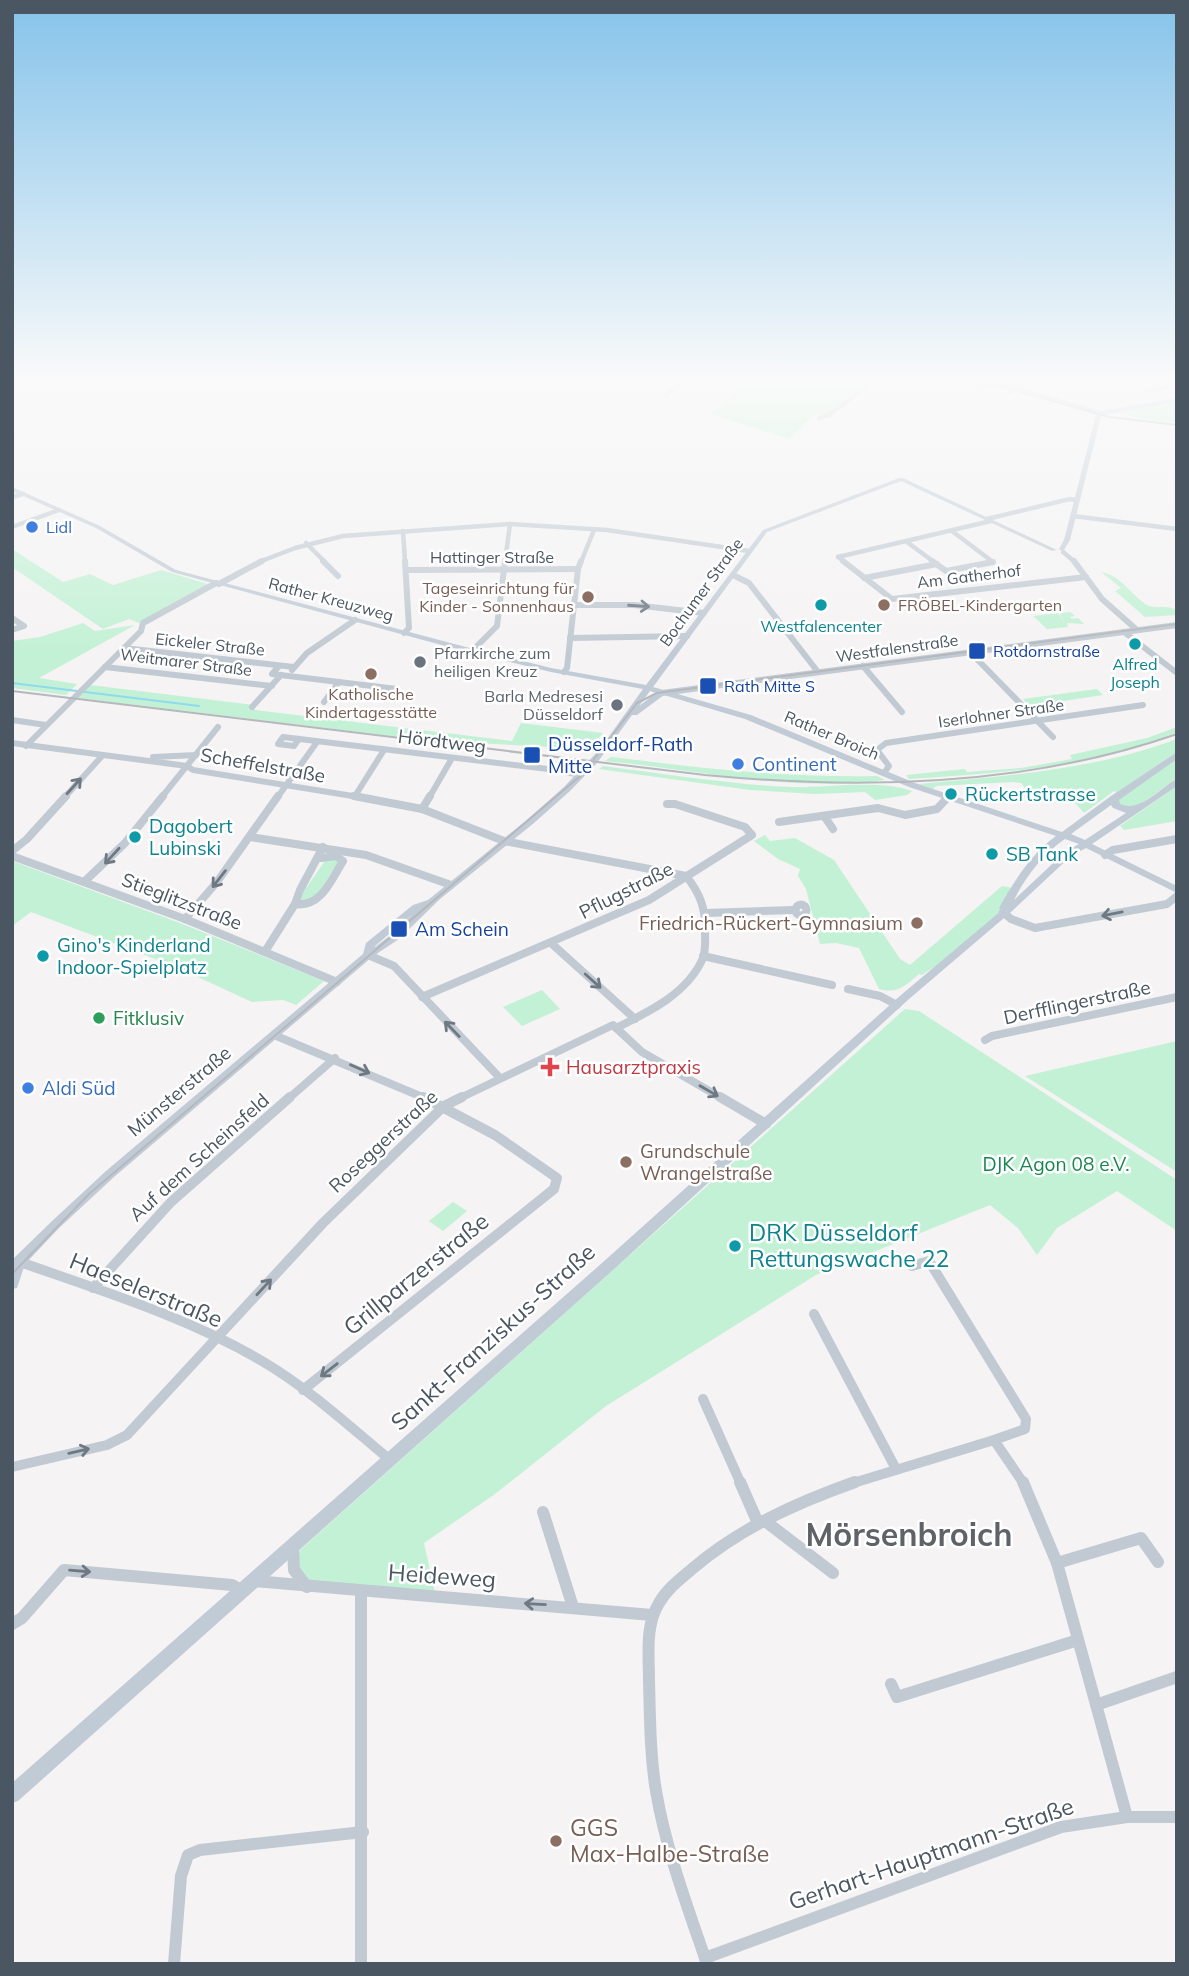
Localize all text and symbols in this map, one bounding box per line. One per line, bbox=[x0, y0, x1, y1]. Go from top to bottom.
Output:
place label: Lidl bbox=[46, 517, 72, 537]
marker: Lidl bbox=[24, 519, 40, 535]
street label: Bochumer Straße bbox=[655, 534, 747, 650]
street label: Hattinger Straße bbox=[430, 547, 554, 567]
street label: Am Gatherhof bbox=[916, 560, 1023, 592]
street label: Rather Kreuzweg bbox=[266, 573, 396, 625]
place label: Tageseinrichtung für Kinder - Sonnenhaus bbox=[419, 578, 574, 616]
marker: Tageseinrichtung für Kinder - Sonnenhaus bbox=[580, 589, 596, 605]
place label: FRÖBEL-Kindergarten bbox=[898, 595, 1062, 615]
marker: Westfalencenter bbox=[813, 597, 829, 613]
marker: FRÖBEL-Kindergarten bbox=[876, 597, 892, 613]
one-way arrow bbox=[627, 600, 650, 613]
place label: Westfalencenter bbox=[760, 616, 882, 636]
street label: Eickeler Straße bbox=[154, 628, 266, 660]
street label: Westfalenstraße bbox=[834, 630, 960, 666]
marker: Alfred Joseph bbox=[1127, 636, 1143, 652]
marker: Rotdornstraße bbox=[967, 641, 987, 661]
place label: Rotdornstraße bbox=[993, 641, 1100, 661]
place label: Pfarrkirche zum heiligen Kreuz bbox=[434, 643, 550, 681]
street label: Weitmarer Straße bbox=[119, 644, 253, 680]
marker: Pfarrkirche zum heiligen Kreuz bbox=[412, 654, 428, 670]
place label: Alfred Joseph bbox=[1110, 654, 1160, 692]
marker: Katholische Kindertagesstätte bbox=[363, 666, 379, 682]
marker: Rath Mitte S bbox=[698, 676, 718, 696]
place label: Rath Mitte S bbox=[724, 676, 815, 696]
place label: Katholische Kindertagesstätte bbox=[305, 684, 437, 722]
place label: Barla Medresesi Düsseldorf bbox=[484, 686, 604, 724]
street label: Iserlohner Straße bbox=[937, 694, 1065, 732]
marker: Barla Medresesi Düsseldorf bbox=[609, 697, 625, 713]
street label: Rather Broich bbox=[782, 706, 882, 764]
street label: Hördtweg bbox=[397, 724, 487, 758]
place label: Düsseldorf-Rath Mitte bbox=[548, 732, 693, 778]
street label: Scheffelstraße bbox=[199, 742, 327, 788]
marker: Düsseldorf-Rath Mitte bbox=[522, 745, 542, 765]
place label: Continent bbox=[752, 752, 837, 776]
marker: Continent bbox=[730, 756, 746, 772]
one-way arrow bbox=[66, 778, 83, 795]
place label: Rückertstrasse bbox=[965, 782, 1096, 806]
marker: Rückertstrasse bbox=[943, 786, 959, 802]
place label: Dagobert Lubinski bbox=[149, 814, 233, 860]
marker: Dagobert Lubinski bbox=[127, 829, 143, 845]
place label: SB Tank bbox=[1006, 842, 1078, 866]
marker: SB Tank bbox=[984, 846, 1000, 862]
one-way arrow bbox=[104, 848, 121, 865]
street label: Pflugstraße bbox=[575, 856, 677, 924]
street label: Stieglitzstraße bbox=[119, 867, 245, 935]
one-way arrow bbox=[211, 870, 226, 888]
one-way arrow bbox=[1101, 908, 1124, 922]
place label: Friedrich-Rückert-Gymnasium bbox=[639, 911, 903, 935]
marker: Friedrich-Rückert-Gymnasium bbox=[909, 915, 925, 931]
place label: Am Schein bbox=[415, 917, 509, 941]
marker: Am Schein bbox=[389, 919, 409, 939]
place label: Gino's Kinderland Indoor-Spielplatz bbox=[57, 933, 211, 979]
marker: Gino's Kinderland Indoor-Spielplatz bbox=[35, 948, 51, 964]
one-way arrow bbox=[584, 973, 602, 989]
street label: Derfflingerstraße bbox=[1001, 975, 1153, 1029]
place label: Fitklusiv bbox=[113, 1006, 184, 1030]
marker: Fitklusiv bbox=[91, 1010, 107, 1026]
one-way arrow bbox=[444, 1021, 461, 1038]
street label: Münsterstraße bbox=[122, 1041, 236, 1141]
place label: Hausarztpraxis bbox=[566, 1055, 701, 1079]
marker: Hausarztpraxis bbox=[540, 1057, 560, 1077]
one-way arrow bbox=[349, 1063, 370, 1076]
place label: Aldi Süd bbox=[42, 1076, 116, 1100]
marker: Aldi Süd bbox=[20, 1080, 36, 1096]
street label: Roseggerstraße bbox=[324, 1084, 442, 1198]
one-way arrow bbox=[699, 1084, 719, 1098]
street label: Auf dem Scheinsfeld bbox=[124, 1088, 274, 1226]
place label: Grundschule Wrangelstraße bbox=[640, 1139, 772, 1185]
park label: DJK Agon 08 e.V. bbox=[982, 1152, 1130, 1176]
marker: Grundschule Wrangelstraße bbox=[618, 1154, 634, 1170]
street label: Grillparzerstraße bbox=[337, 1206, 494, 1341]
place label: DRK Düsseldorf Rettungswache 22 bbox=[749, 1218, 949, 1273]
street label: Sankt-Franziskus-Straße bbox=[384, 1237, 601, 1436]
marker: DRK Düsseldorf Rettungswache 22 bbox=[727, 1238, 743, 1254]
street label: Haeselerstraße bbox=[65, 1246, 227, 1333]
one-way arrow bbox=[256, 1278, 272, 1296]
one-way arrow bbox=[320, 1362, 338, 1377]
one-way arrow bbox=[67, 1444, 90, 1458]
district label: Mörsenbroich bbox=[806, 1514, 1012, 1554]
street label: Heideweg bbox=[387, 1557, 497, 1594]
one-way arrow bbox=[69, 1565, 91, 1578]
one-way arrow bbox=[525, 1597, 547, 1610]
street label: Gerhart-Hauptmann-Straße bbox=[784, 1791, 1077, 1916]
place label: GGS Max-Halbe-Straße bbox=[570, 1813, 769, 1868]
marker: GGS Max-Halbe-Straße bbox=[548, 1833, 564, 1849]

